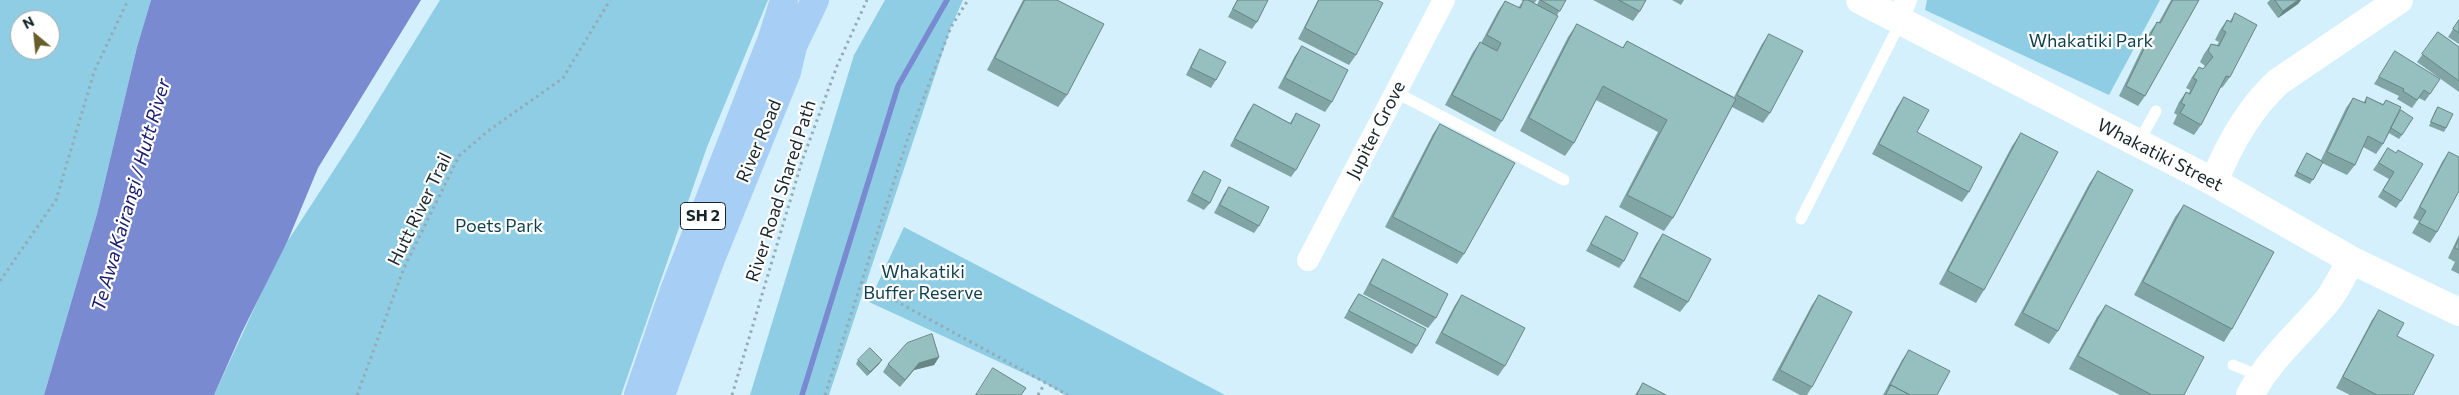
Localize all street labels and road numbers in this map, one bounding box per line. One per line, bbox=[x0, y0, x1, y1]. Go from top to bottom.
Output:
street label: Jupiter Grove bbox=[1342, 77, 1410, 183]
street label: River Road bbox=[732, 96, 786, 186]
street label: River Road Shared Path bbox=[741, 97, 821, 285]
street label: Whakatiki Street bbox=[2094, 114, 2226, 196]
street label: Hutt River Trail bbox=[383, 149, 457, 269]
road number: SH 2 bbox=[680, 202, 726, 230]

